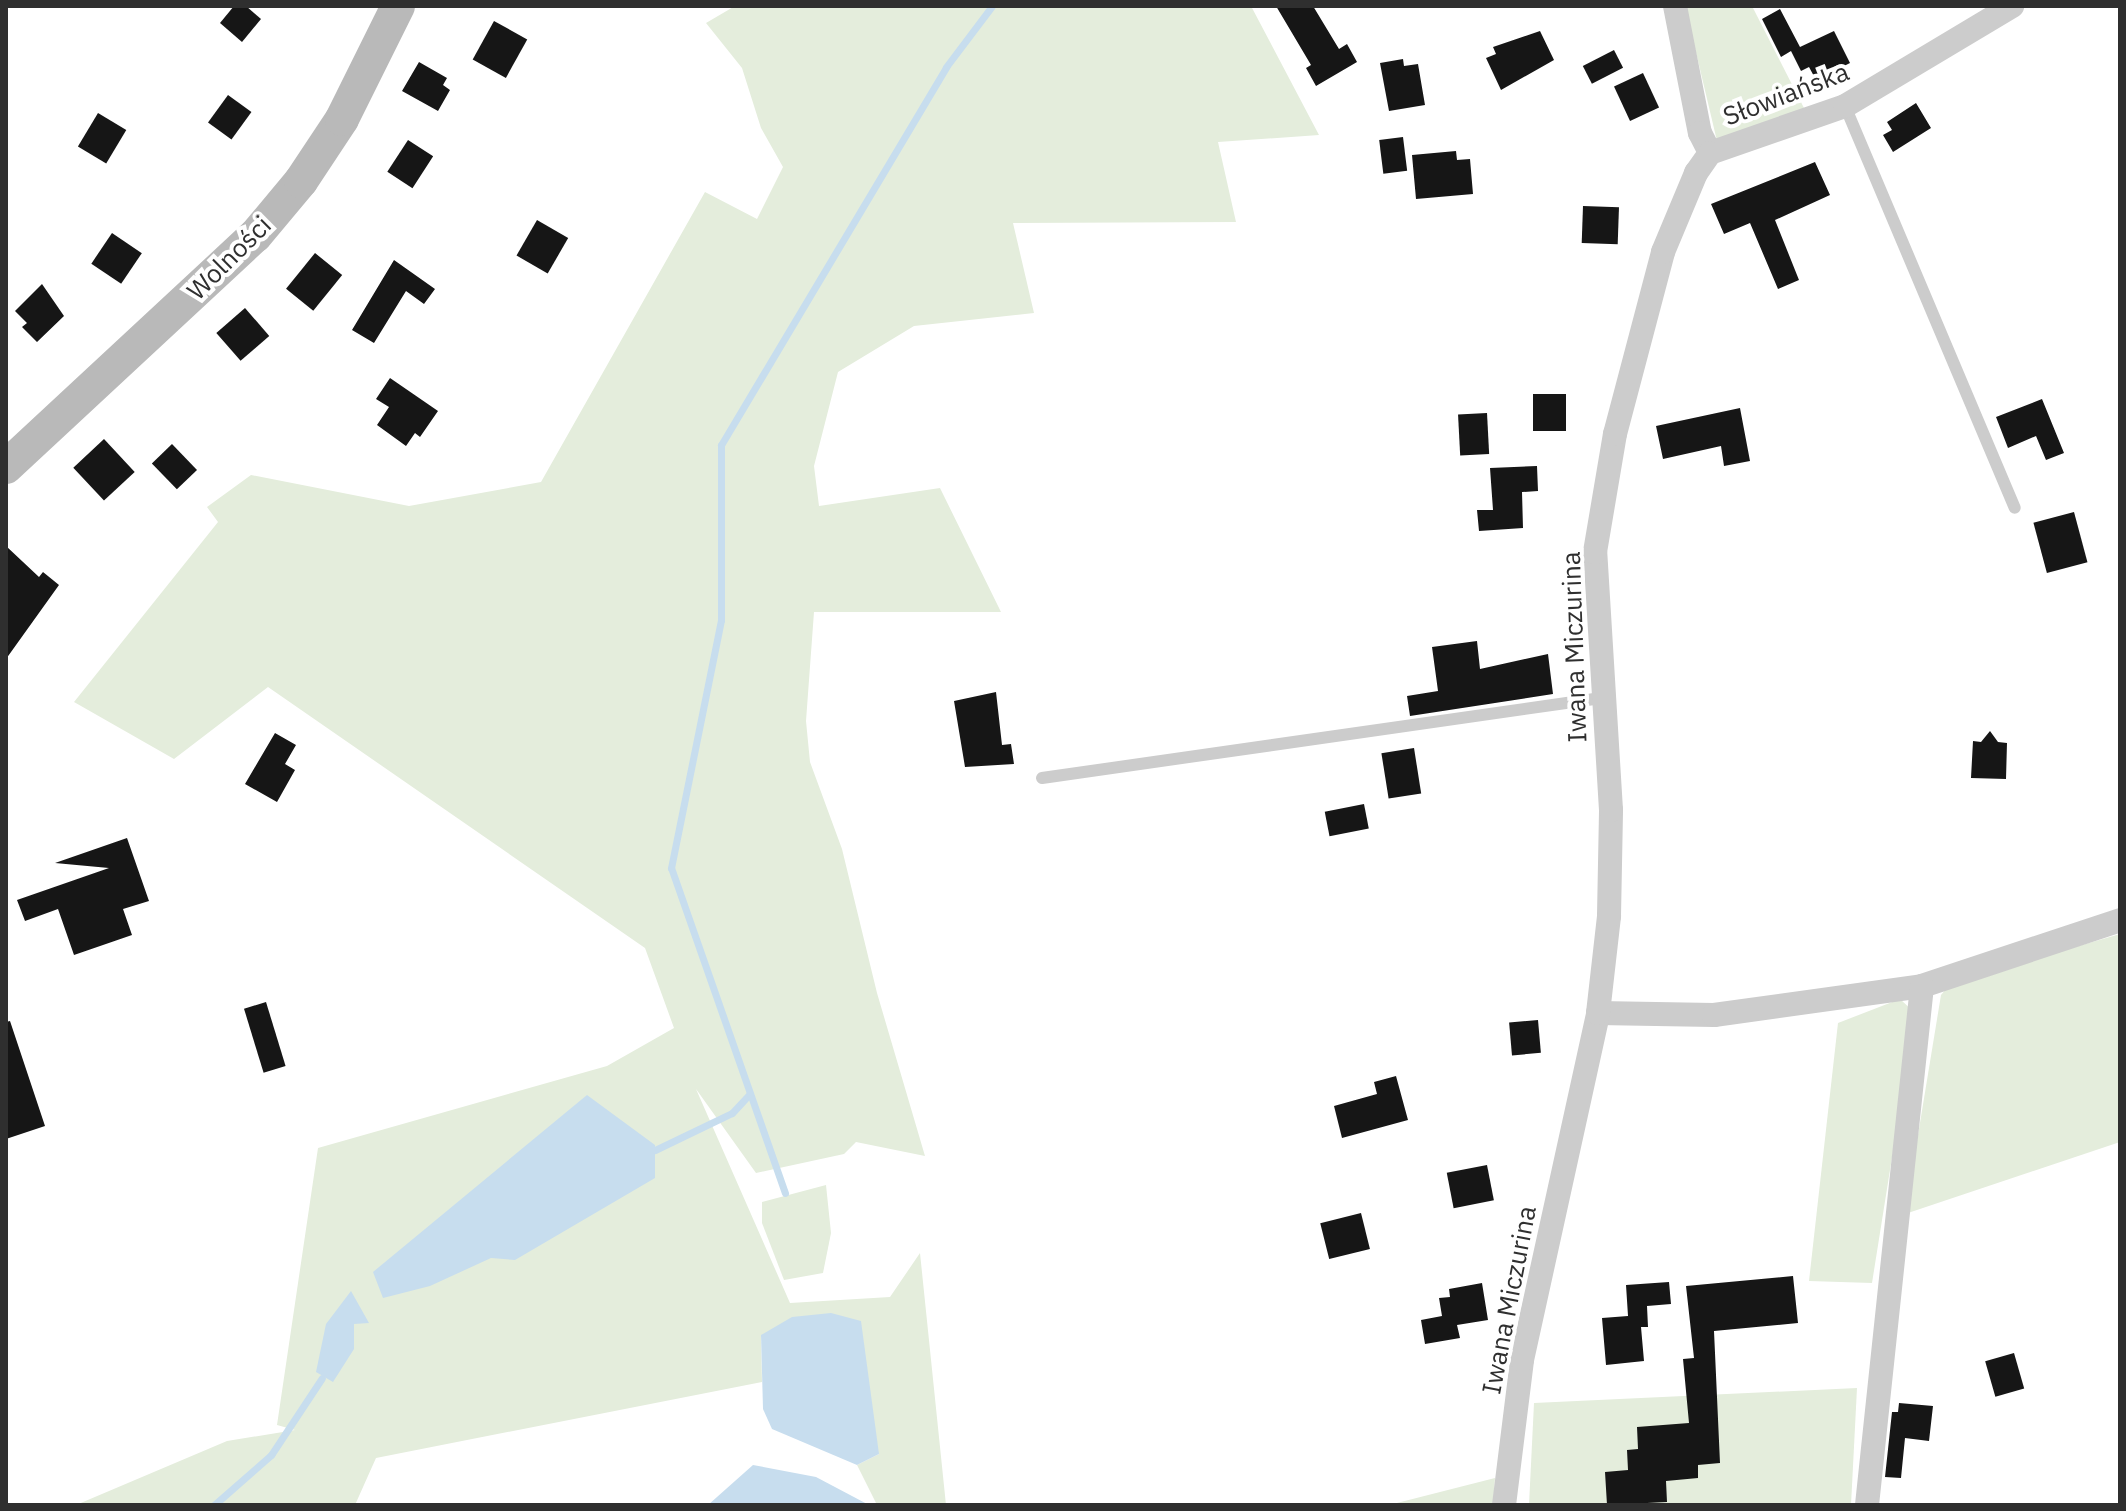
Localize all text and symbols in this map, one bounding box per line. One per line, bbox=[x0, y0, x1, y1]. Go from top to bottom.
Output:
street label: Słowiańska bbox=[1719, 56, 1853, 132]
street label: Wolności bbox=[181, 210, 277, 306]
street label: Iwana Miczurina bbox=[1555, 551, 1593, 743]
street label: Iwana Miczurina bbox=[1475, 1203, 1543, 1397]

